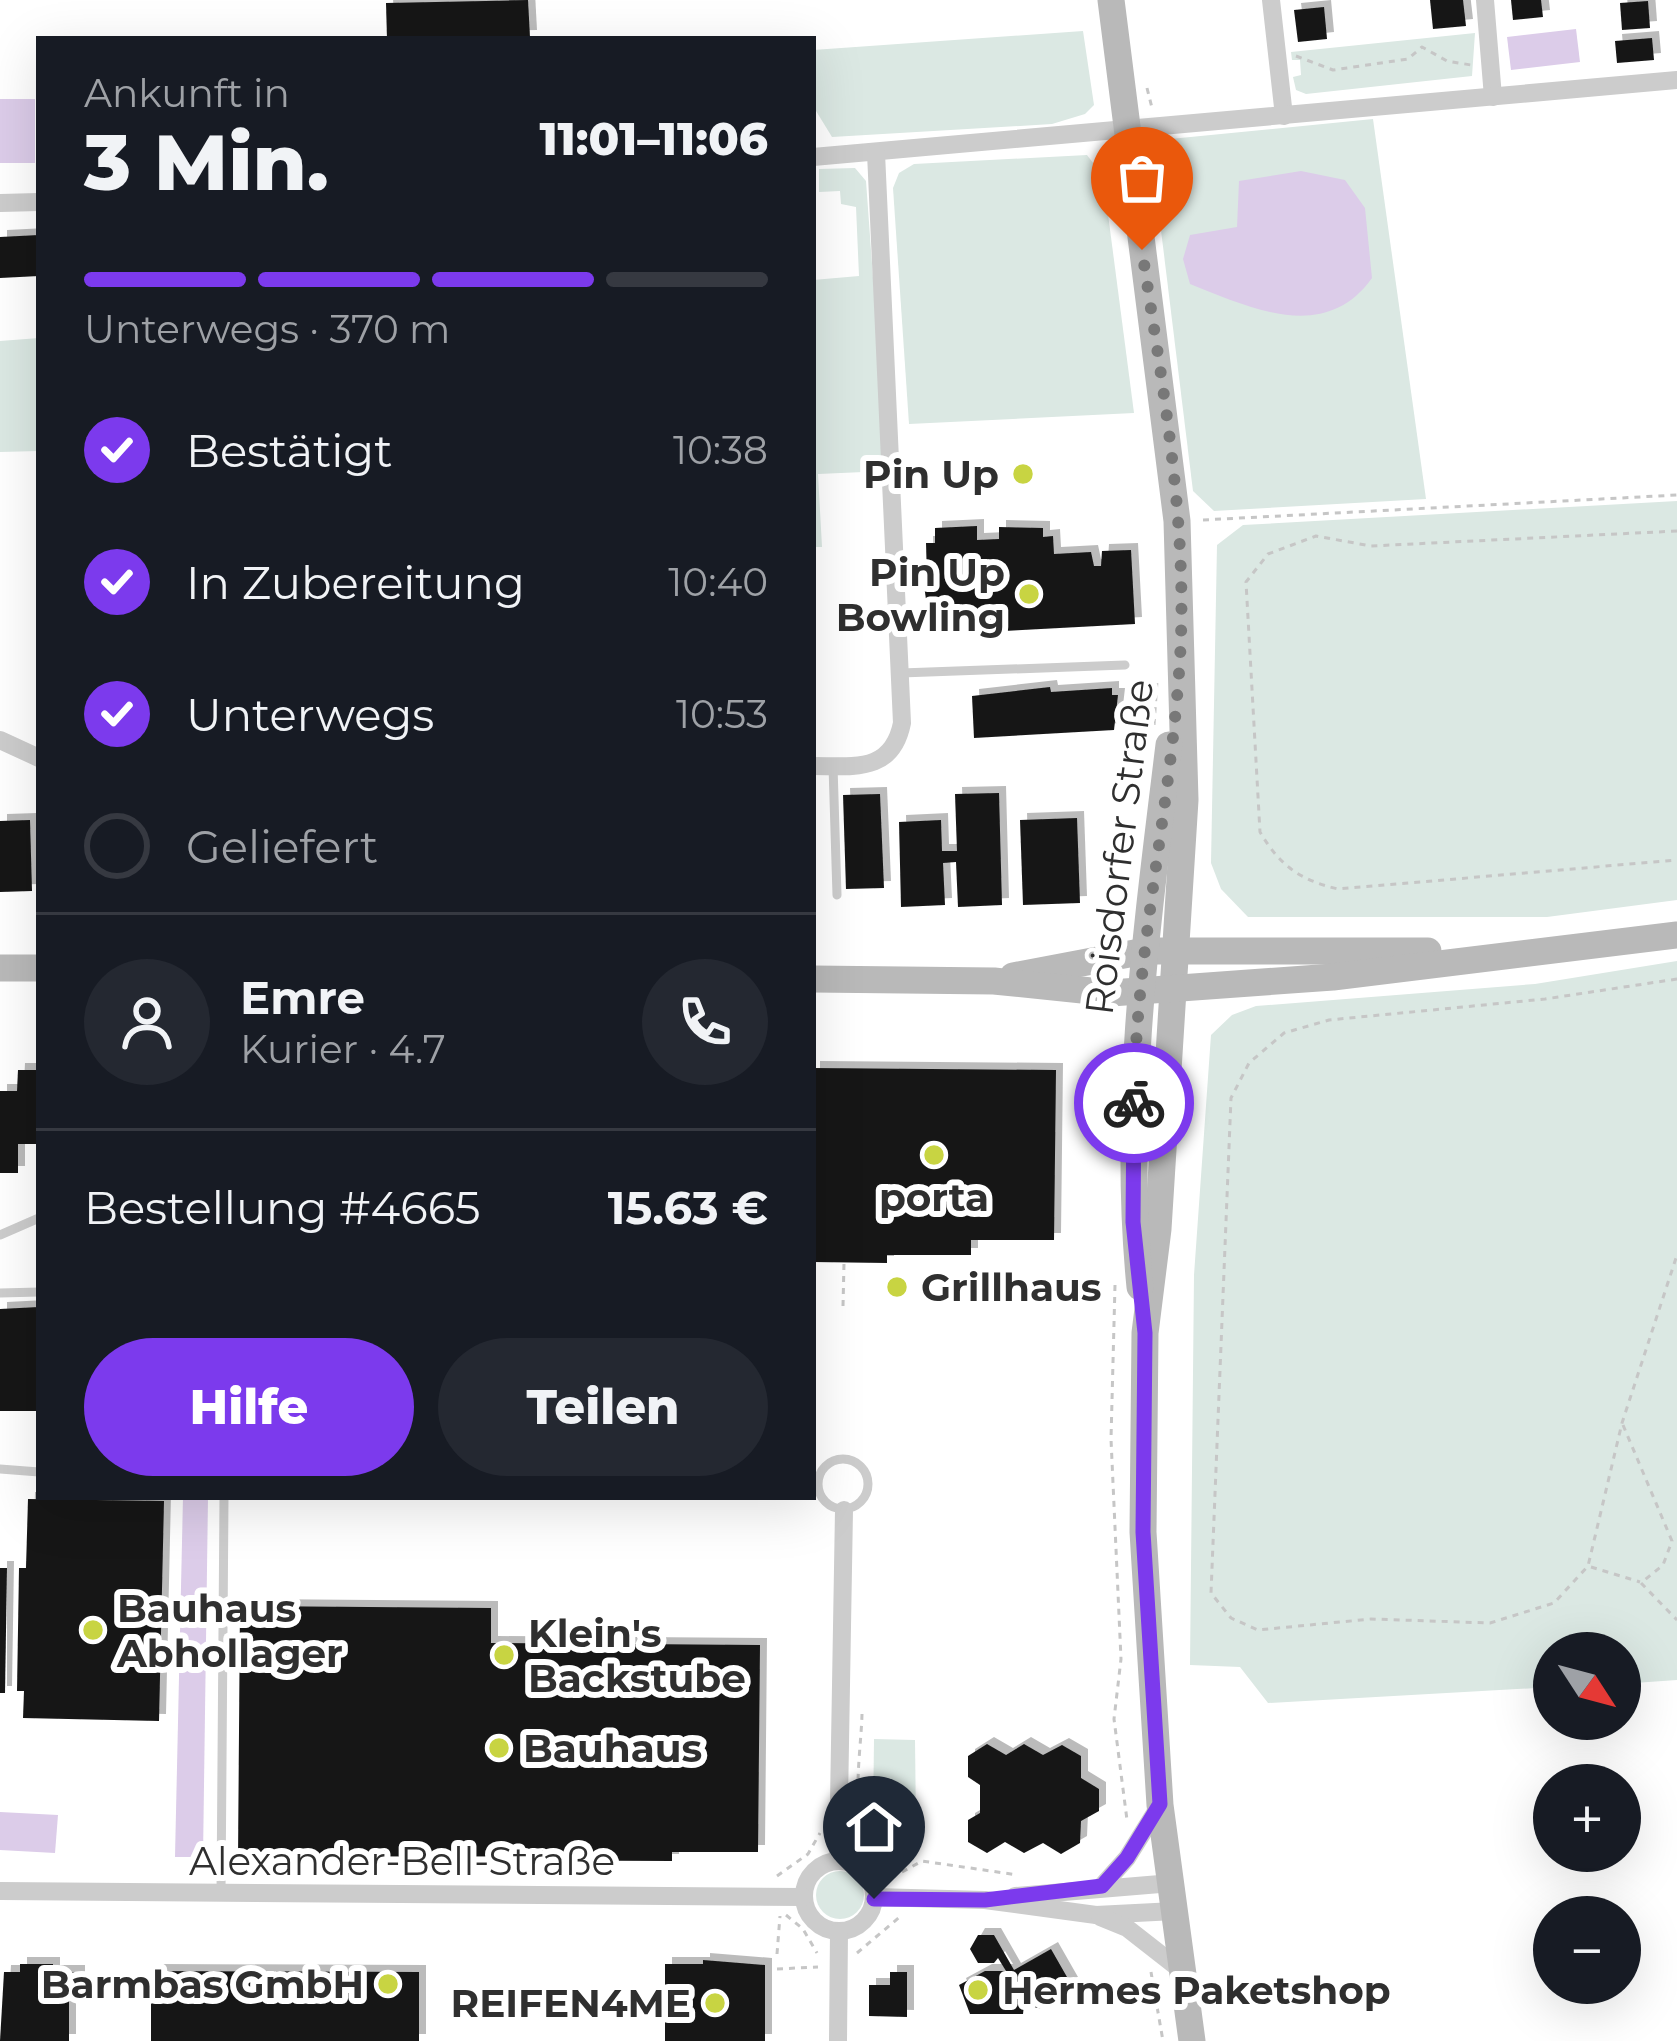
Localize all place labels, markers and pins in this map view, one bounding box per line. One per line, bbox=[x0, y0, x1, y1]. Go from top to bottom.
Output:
pin bbox=[1091, 127, 1193, 250]
place label: Pin Up bbox=[863, 450, 999, 498]
marker: Pin Up bbox=[1010, 461, 1036, 487]
place label: Pin Up Bowling bbox=[836, 548, 1005, 641]
marker: Pin Up Bowling bbox=[1016, 581, 1042, 607]
marker: porta bbox=[921, 1142, 947, 1168]
place label: porta bbox=[879, 1173, 989, 1221]
place label: Grillhaus bbox=[921, 1263, 1101, 1311]
marker: Grillhaus bbox=[884, 1274, 910, 1300]
place label: Bauhaus Abhollager bbox=[116, 1584, 343, 1677]
place label: Klein's Backstube bbox=[528, 1609, 746, 1702]
marker: Bauhaus Abhollager bbox=[80, 1617, 106, 1643]
marker: Klein's Backstube bbox=[491, 1642, 517, 1668]
place label: Bauhaus bbox=[523, 1724, 702, 1772]
marker: Bauhaus bbox=[486, 1735, 512, 1761]
pin bbox=[823, 1776, 925, 1899]
place label: Barmbas GmbH bbox=[41, 1960, 364, 2008]
place label: Hermes Paketshop bbox=[1002, 1966, 1391, 2014]
marker: Barmbas GmbH bbox=[375, 1971, 401, 1997]
marker: Hermes Paketshop bbox=[965, 1977, 991, 2003]
place label: REIFEN4ME bbox=[450, 1979, 691, 2027]
marker: REIFEN4ME bbox=[702, 1990, 728, 2016]

